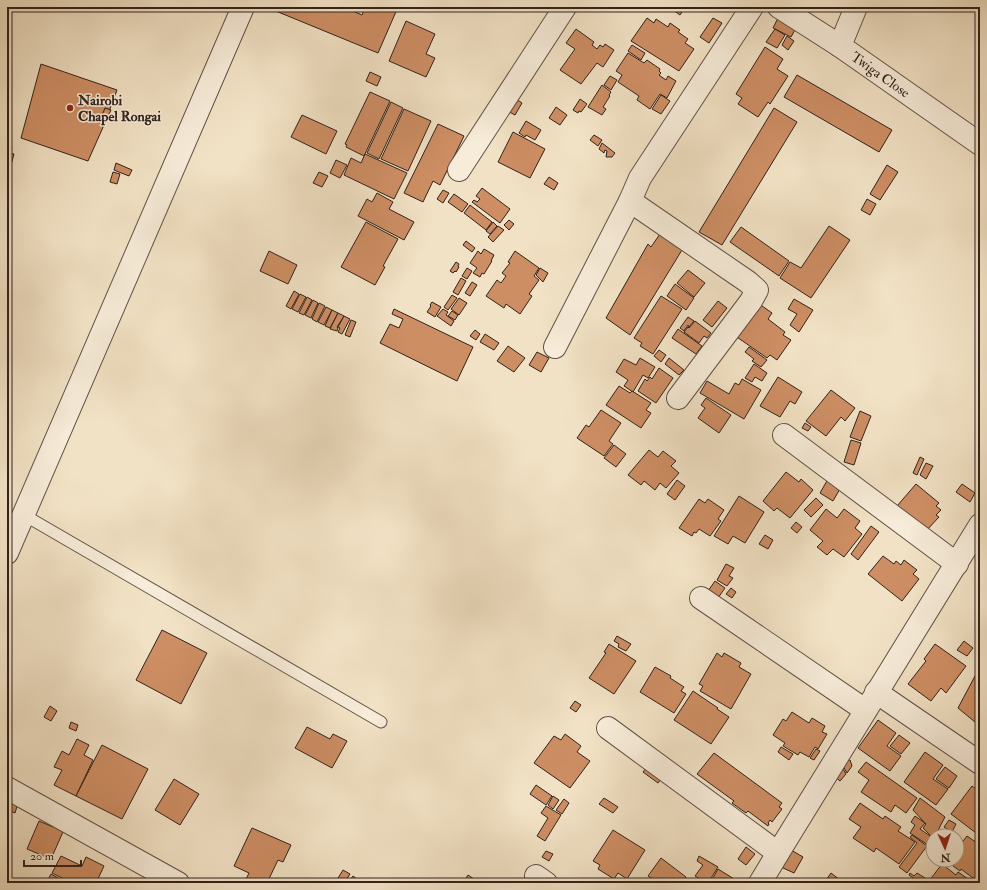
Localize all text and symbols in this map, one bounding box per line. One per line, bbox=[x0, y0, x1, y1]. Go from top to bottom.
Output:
street label: Twiga Close bbox=[848, 48, 913, 101]
place label: Nairobi Chapel Rongai bbox=[77, 92, 161, 126]
marker: Nairobi Chapel Rongai bbox=[65, 103, 75, 113]
north arrow bbox=[925, 828, 965, 868]
scale bar bbox=[24, 842, 81, 868]
text: 20 m bbox=[30, 849, 55, 864]
text: N bbox=[939, 851, 952, 864]

